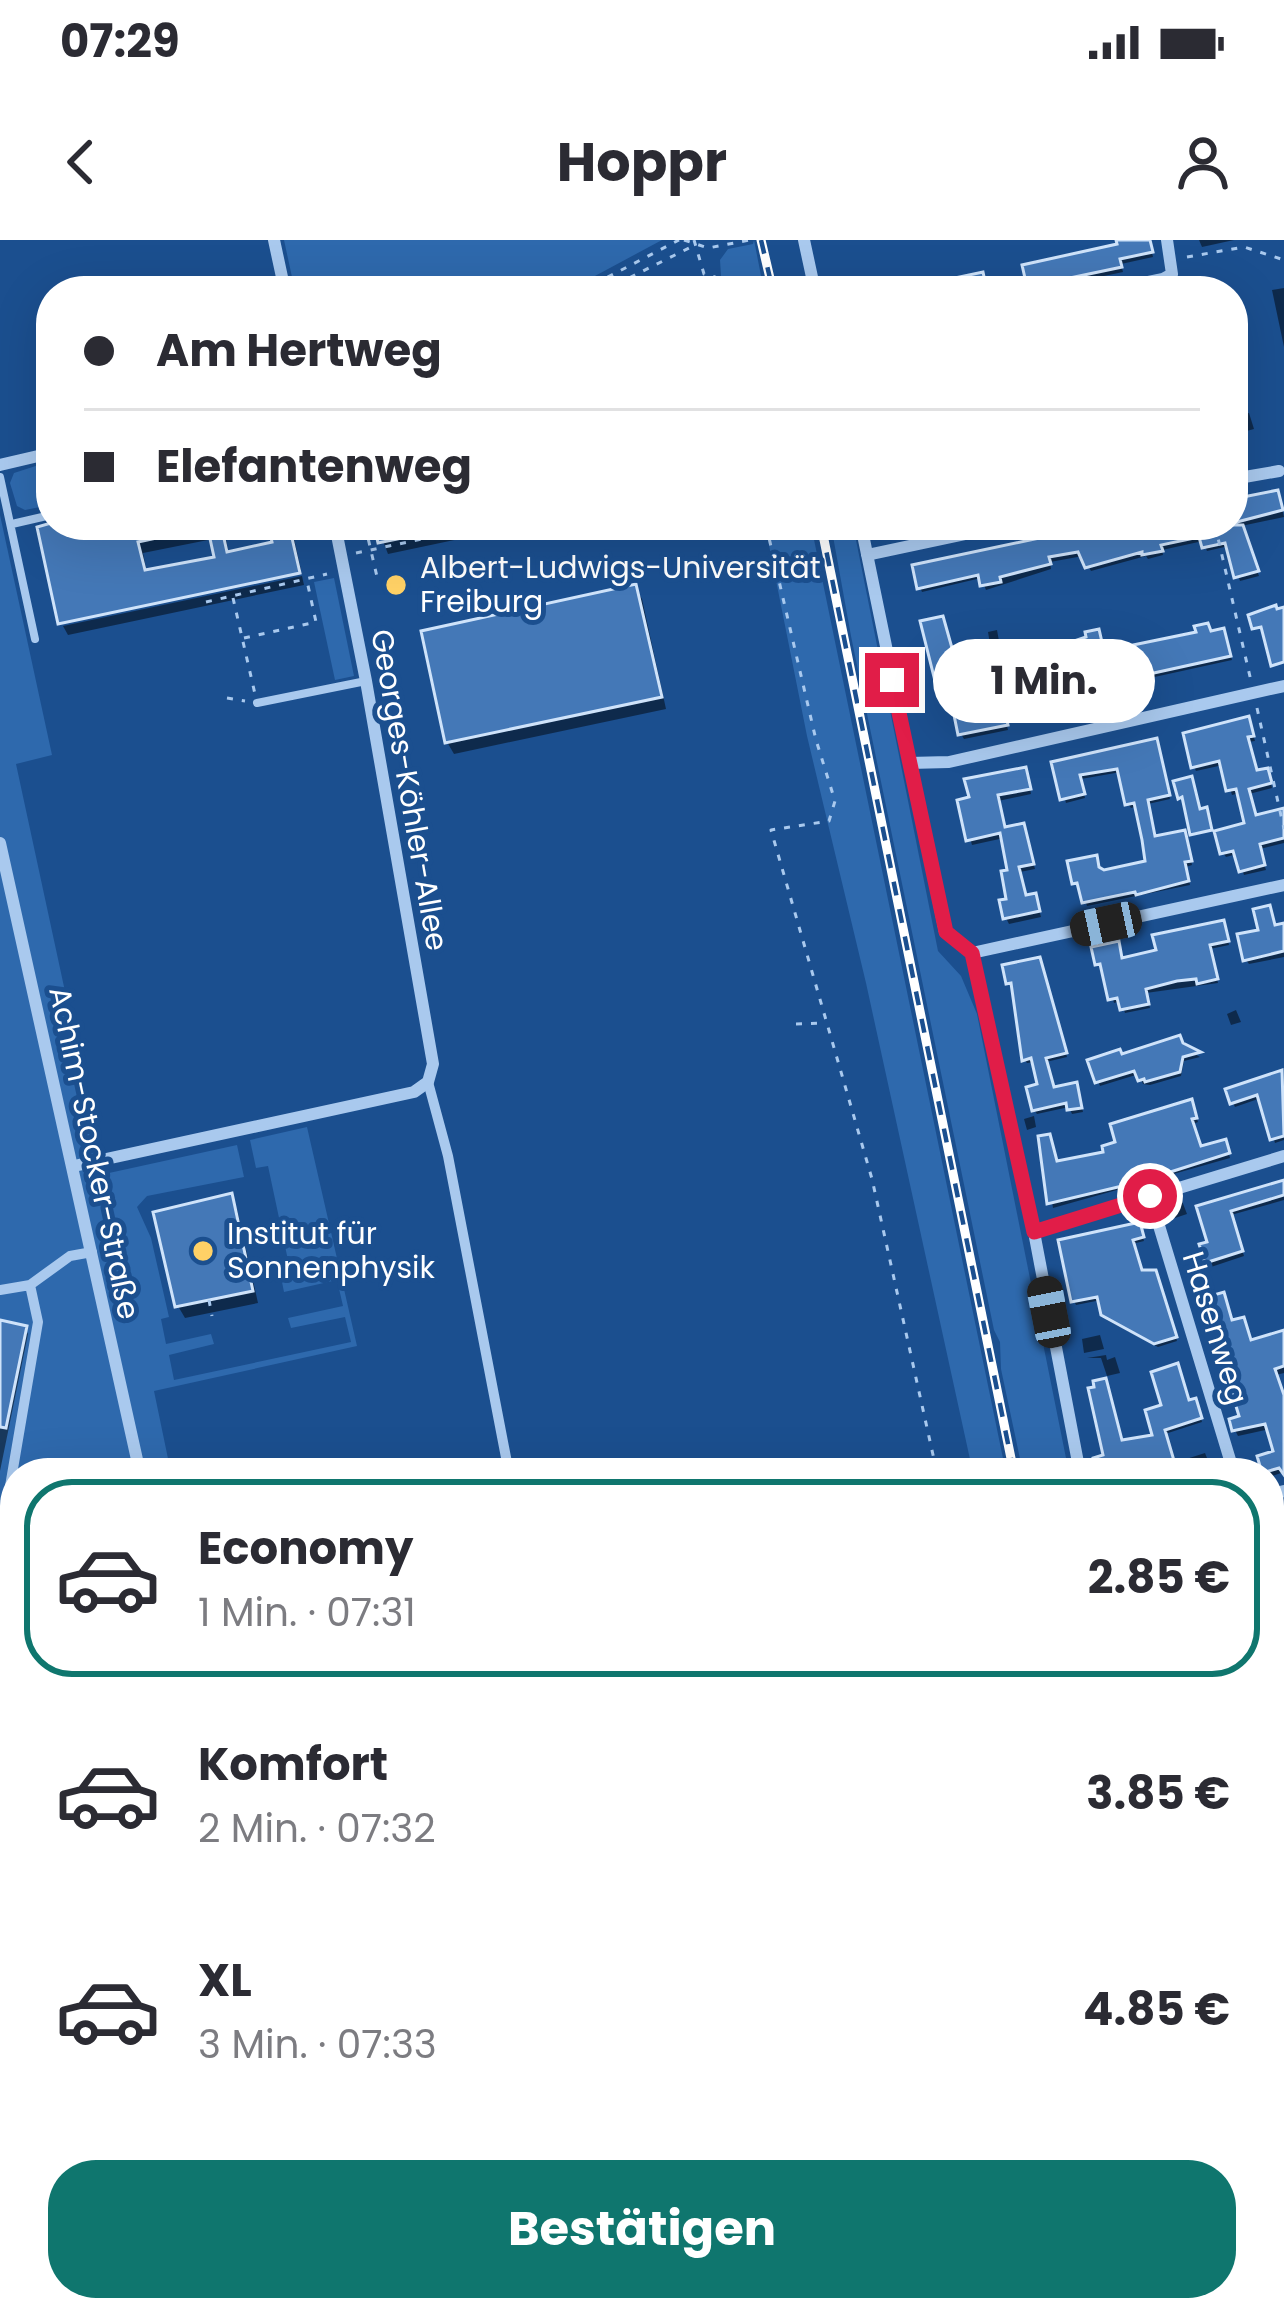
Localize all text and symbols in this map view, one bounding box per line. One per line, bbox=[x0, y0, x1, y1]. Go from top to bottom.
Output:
text: 07:29 bbox=[60, 10, 180, 73]
text: Hoppr bbox=[557, 124, 727, 200]
icon: back bbox=[48, 129, 114, 195]
icon: person bbox=[1170, 129, 1236, 195]
text: Am Hertweg bbox=[156, 319, 442, 382]
text: Elefantenweg bbox=[156, 435, 472, 498]
place label: Albert-Ludwigs-Universität Freiburg bbox=[420, 546, 821, 623]
marker: Albert-Ludwigs-Universität Freiburg bbox=[383, 572, 409, 598]
street label: Georges-Köhler-Allee bbox=[360, 626, 459, 954]
callout: 1 Min. bbox=[934, 638, 1156, 722]
route end bbox=[865, 653, 919, 707]
text: 1 Min. bbox=[990, 653, 1098, 708]
car bbox=[1067, 899, 1145, 949]
street label: Achim-Stocker-Straße bbox=[38, 983, 151, 1323]
route start bbox=[1123, 1169, 1177, 1223]
place label: Institut für Sonnenphysik bbox=[227, 1212, 435, 1289]
marker: Institut für Sonnenphysik bbox=[190, 1238, 216, 1264]
street label: Hasenweg bbox=[1172, 1246, 1259, 1410]
car bbox=[1024, 1273, 1074, 1351]
text: Economy bbox=[198, 1517, 413, 1580]
icon: car bbox=[54, 1524, 162, 1632]
text: 2.85 € bbox=[1088, 1546, 1230, 1609]
text: 1 Min. · 07:31 bbox=[198, 1585, 416, 1640]
text: Komfort bbox=[198, 1733, 388, 1796]
icon: car bbox=[54, 1740, 162, 1848]
text: 3.85 € bbox=[1086, 1762, 1230, 1825]
text: 2 Min. · 07:32 bbox=[198, 1801, 436, 1856]
text: XL bbox=[198, 1949, 252, 2012]
icon: car bbox=[54, 1956, 162, 2064]
text: 4.85 € bbox=[1083, 1978, 1230, 2041]
text: 3 Min. · 07:33 bbox=[198, 2017, 437, 2072]
button: Bestätigen bbox=[48, 2160, 1236, 2298]

